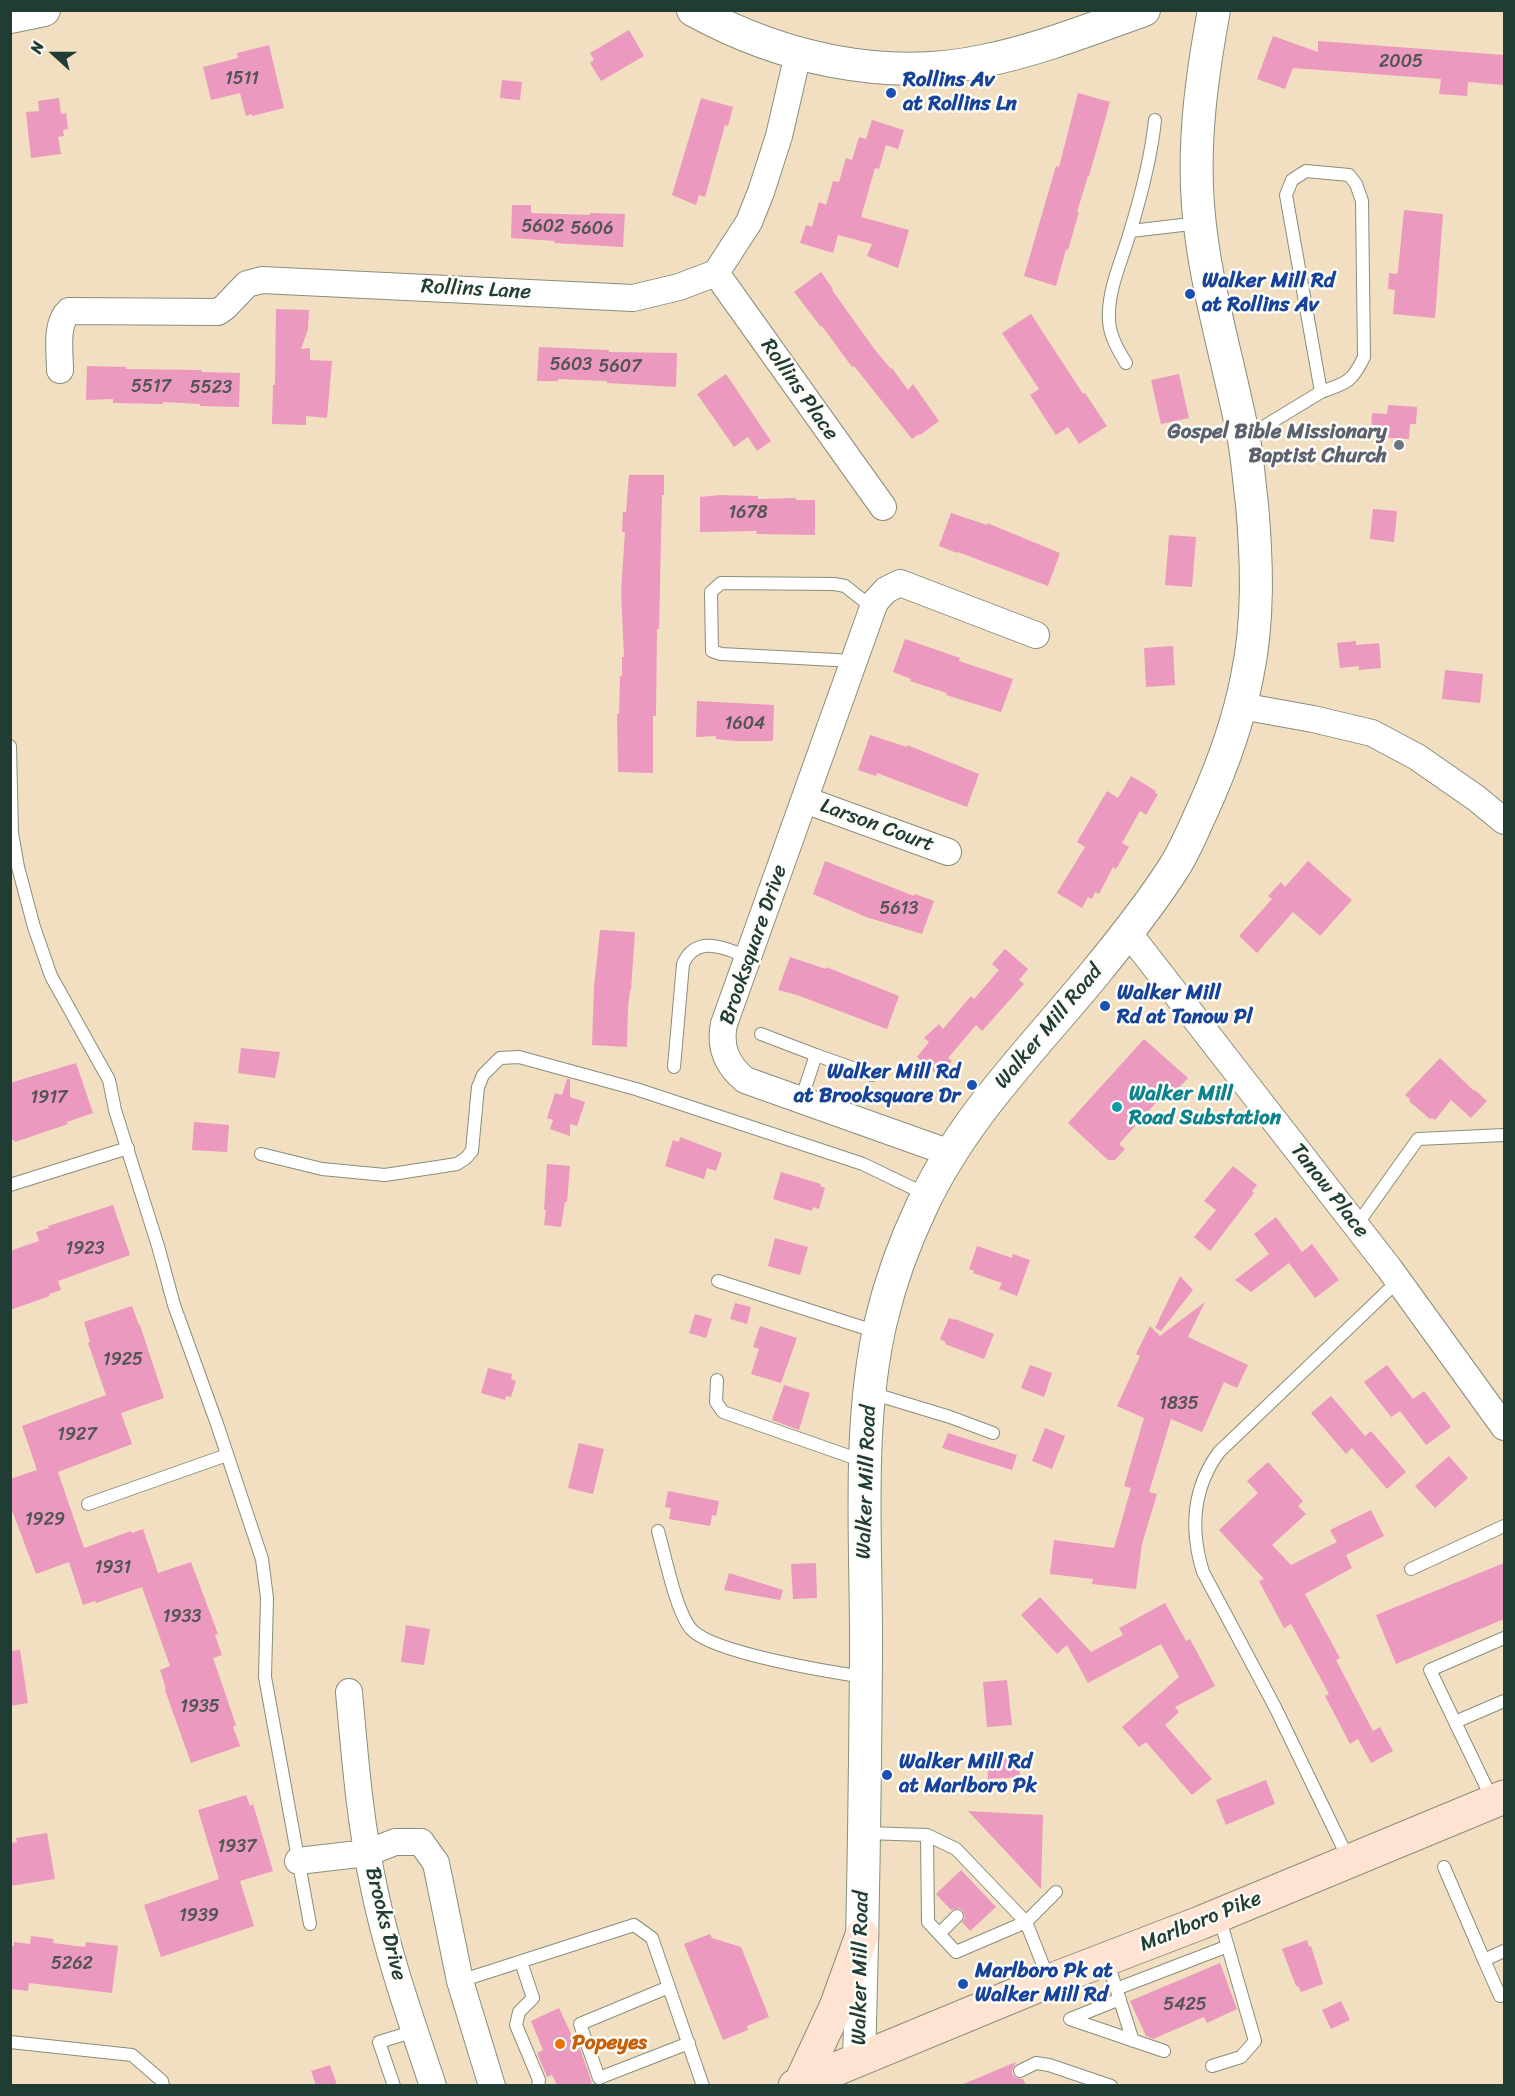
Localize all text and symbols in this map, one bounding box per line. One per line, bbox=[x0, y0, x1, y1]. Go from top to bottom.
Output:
north arrow bbox=[24, 24, 84, 84]
text: N bbox=[21, 37, 52, 58]
house number: 2005 bbox=[1379, 51, 1423, 73]
house number: 1511 bbox=[225, 68, 259, 90]
place label: Rollins Av at Rollins Ln bbox=[903, 68, 1017, 118]
marker: Rollins Av at Rollins Ln bbox=[884, 86, 898, 100]
house number: 5602 bbox=[522, 216, 564, 238]
house number: 5606 bbox=[571, 218, 613, 240]
place label: Walker Mill Rd at Rollins Av bbox=[1202, 269, 1335, 319]
street label: Rollins Lane bbox=[420, 275, 532, 305]
marker: Walker Mill Rd at Rollins Av bbox=[1183, 287, 1197, 301]
street label: Rollins Place bbox=[755, 334, 843, 446]
house number: 5603 bbox=[550, 354, 592, 376]
house number: 5607 bbox=[599, 356, 641, 378]
house number: 5517 bbox=[131, 376, 171, 398]
house number: 5523 bbox=[190, 377, 232, 399]
place label: Gospel Bible Missionary Baptist Church bbox=[1168, 420, 1387, 470]
marker: Gospel Bible Missionary Baptist Church bbox=[1392, 438, 1406, 452]
house number: 1678 bbox=[728, 502, 768, 524]
house number: 1604 bbox=[725, 713, 765, 735]
street label: Larson Court bbox=[817, 794, 937, 858]
street label: Brooksquare Drive bbox=[715, 862, 793, 1028]
house number: 5613 bbox=[880, 898, 918, 920]
street label: Walker Mill Road bbox=[990, 960, 1108, 1094]
place label: Walker Mill Rd at Tanow Pl bbox=[1117, 981, 1252, 1031]
marker: Walker Mill Rd at Tanow Pl bbox=[1098, 999, 1112, 1013]
place label: Walker Mill Rd at Brooksquare Dr bbox=[794, 1060, 960, 1110]
marker: Walker Mill Rd at Brooksquare Dr bbox=[965, 1078, 979, 1092]
place label: Walker Mill Road Substation bbox=[1129, 1082, 1281, 1132]
house number: 1917 bbox=[31, 1087, 67, 1109]
marker: Walker Mill Road Substation bbox=[1110, 1100, 1124, 1114]
street label: Tanow Place bbox=[1284, 1139, 1374, 1243]
house number: 1923 bbox=[65, 1238, 105, 1260]
house number: 1925 bbox=[103, 1349, 143, 1371]
house number: 1835 bbox=[1159, 1393, 1199, 1415]
street label: Walker Mill Road bbox=[852, 1405, 882, 1559]
house number: 1927 bbox=[57, 1424, 97, 1446]
house number: 1929 bbox=[25, 1509, 65, 1531]
house number: 1931 bbox=[95, 1557, 131, 1579]
house number: 1933 bbox=[163, 1606, 201, 1628]
house number: 1935 bbox=[180, 1696, 220, 1718]
place label: Walker Mill Rd at Marlboro Pk bbox=[899, 1750, 1037, 1800]
marker: Walker Mill Rd at Marlboro Pk bbox=[880, 1768, 894, 1782]
house number: 1937 bbox=[218, 1836, 256, 1858]
street label: Brooks Drive bbox=[359, 1865, 411, 1983]
street label: Marlboro Pike bbox=[1136, 1886, 1266, 1958]
street label: Walker Mill Road bbox=[847, 1891, 875, 2045]
house number: 1939 bbox=[179, 1905, 219, 1927]
house number: 5262 bbox=[51, 1953, 93, 1975]
place label: Marlboro Pk at Walker Mill Rd bbox=[975, 1959, 1113, 2009]
marker: Marlboro Pk at Walker Mill Rd bbox=[956, 1977, 970, 1991]
house number: 5425 bbox=[1163, 1994, 1207, 2016]
place label: Popeyes bbox=[572, 2031, 647, 2057]
marker: Popeyes bbox=[553, 2037, 567, 2051]

